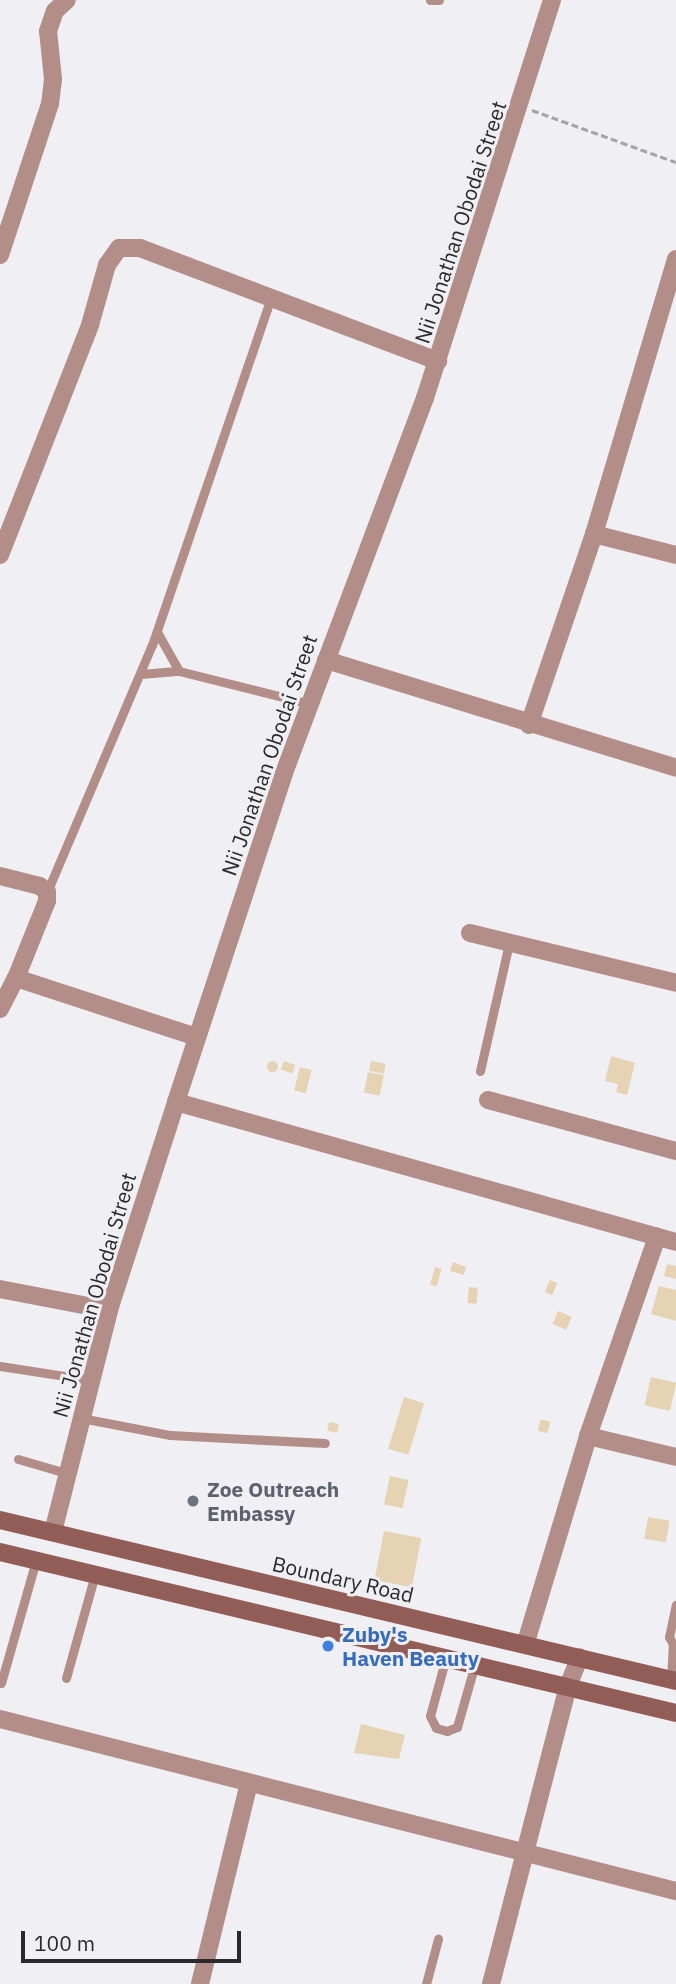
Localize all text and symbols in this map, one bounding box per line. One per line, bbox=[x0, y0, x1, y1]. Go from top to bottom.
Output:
street label: Nii Jonathan Obodai Street bbox=[409, 98, 511, 346]
street label: Nii Jonathan Obodai Street bbox=[216, 631, 322, 879]
street label: Nii Jonathan Obodai Street bbox=[47, 1170, 141, 1420]
place label: Zoe Outreach Embassy bbox=[207, 1476, 339, 1526]
marker: Zoe Outreach Embassy bbox=[185, 1493, 201, 1509]
street label: Boundary Road bbox=[270, 1550, 416, 1608]
place label: Zuby's Haven Beauty bbox=[342, 1621, 479, 1671]
marker: Zuby's Haven Beauty bbox=[320, 1638, 336, 1654]
scale bar bbox=[24, 1918, 245, 1962]
text: 100 m bbox=[34, 1929, 95, 1957]

